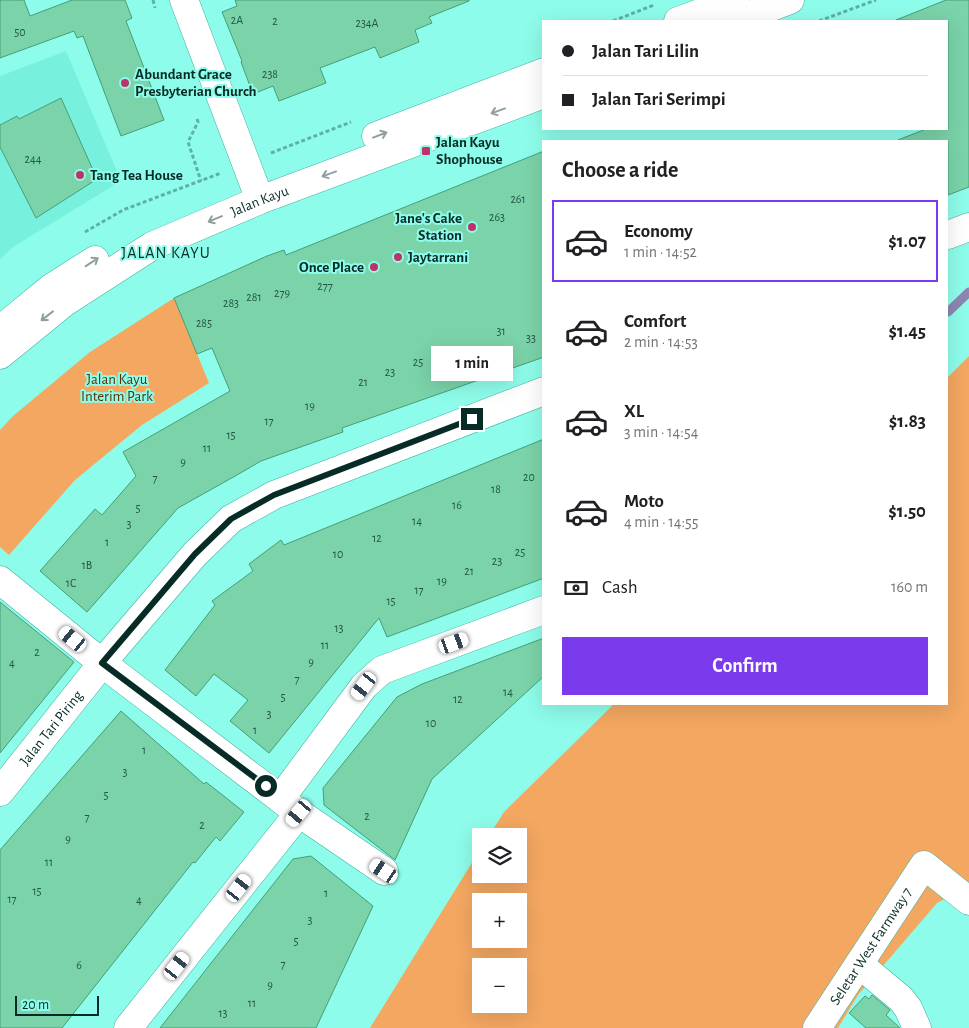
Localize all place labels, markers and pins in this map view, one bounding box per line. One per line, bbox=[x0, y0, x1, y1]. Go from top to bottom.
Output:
place label: Abundant Grace Presbyterian Church bbox=[135, 67, 257, 99]
marker: Abundant Grace Presbyterian Church bbox=[119, 77, 131, 89]
place label: Jalan Kayu Shophouse bbox=[436, 135, 503, 167]
marker: Jalan Kayu Shophouse bbox=[420, 145, 432, 157]
place label: Tang Tea House bbox=[90, 168, 183, 183]
marker: Tang Tea House bbox=[74, 169, 86, 181]
place label: Jane's Cake Station bbox=[395, 211, 462, 243]
marker: Jane's Cake Station bbox=[466, 221, 478, 233]
place label: Jaytarrani bbox=[408, 250, 468, 265]
marker: Jaytarrani bbox=[392, 251, 404, 263]
place label: Once Place bbox=[299, 260, 364, 275]
marker: Once Place bbox=[368, 261, 380, 273]

